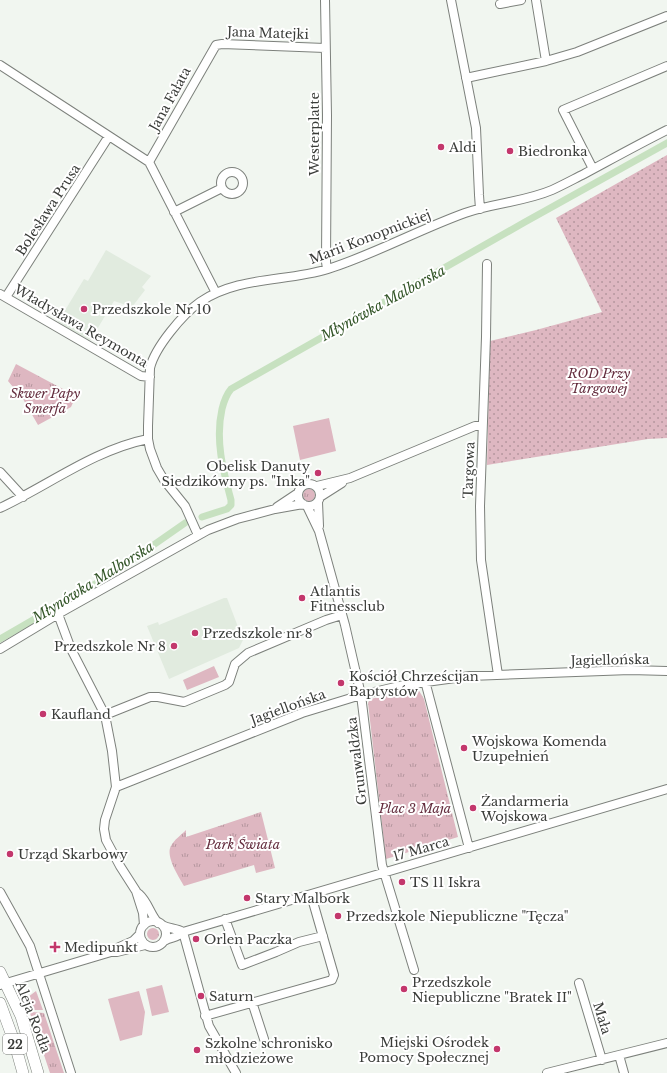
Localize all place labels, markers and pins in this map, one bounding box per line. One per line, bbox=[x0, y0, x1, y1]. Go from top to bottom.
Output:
place label: Aldi bbox=[448, 139, 477, 156]
marker: Aldi bbox=[436, 142, 446, 152]
place label: Biedronka bbox=[518, 143, 588, 160]
marker: Biedronka bbox=[505, 146, 515, 156]
place label: Przedszkole Nr 10 bbox=[92, 301, 211, 318]
marker: Przedszkole Nr 10 bbox=[79, 304, 89, 314]
place label: Obelisk Danuty Siedzikówny ps. "Inka" bbox=[162, 458, 311, 490]
marker: Obelisk Danuty Siedzikówny ps. "Inka" bbox=[313, 468, 323, 478]
place label: Atlantis Fitnessclub bbox=[309, 583, 385, 615]
marker: Atlantis Fitnessclub bbox=[297, 593, 307, 603]
place label: Przedszkole nr 8 bbox=[203, 625, 313, 642]
marker: Przedszkole nr 8 bbox=[190, 628, 200, 638]
place label: Przedszkole Nr 8 bbox=[54, 638, 166, 655]
marker: Przedszkole Nr 8 bbox=[169, 641, 179, 651]
place label: Kościół Chrześcijan Baptystów bbox=[349, 668, 479, 700]
marker: Kościół Chrześcijan Baptystów bbox=[336, 678, 346, 688]
place label: Kaufland bbox=[51, 706, 111, 723]
marker: Kaufland bbox=[38, 709, 48, 719]
place label: Wojskowa Komenda Uzupełnień bbox=[471, 733, 608, 765]
marker: Wojskowa Komenda Uzupełnień bbox=[459, 743, 469, 753]
place label: Żandarmeria Wojskowa bbox=[480, 793, 569, 825]
marker: Żandarmeria Wojskowa bbox=[468, 803, 478, 813]
place label: Urząd Skarbowy bbox=[18, 846, 129, 863]
marker: Urząd Skarbowy bbox=[5, 849, 15, 859]
place label: TS 11 Iskra bbox=[410, 874, 481, 891]
marker: TS 11 Iskra bbox=[397, 877, 407, 887]
place label: Stary Malbork bbox=[255, 890, 350, 907]
marker: Stary Malbork bbox=[242, 893, 252, 903]
place label: Przedszkole Niepubliczne "Tęcza" bbox=[346, 908, 569, 925]
marker: Przedszkole Niepubliczne "Tęcza" bbox=[333, 911, 343, 921]
place label: Orlen Paczka bbox=[204, 931, 293, 948]
marker: Orlen Paczka bbox=[191, 934, 201, 944]
place label: Medipunkt bbox=[64, 939, 138, 956]
marker: Medipunkt bbox=[49, 941, 61, 953]
place label: Przedszkole Niepubliczne "Bratek II" bbox=[412, 974, 572, 1006]
marker: Przedszkole Niepubliczne "Bratek II" bbox=[399, 984, 409, 994]
place label: Saturn bbox=[209, 988, 253, 1005]
marker: Saturn bbox=[196, 991, 206, 1001]
place label: Miejski Ośrodek Pomocy Społecznej bbox=[359, 1034, 489, 1066]
place label: Szkolne schronisko młodzieżowe bbox=[205, 1035, 333, 1067]
marker: Miejski Ośrodek Pomocy Społecznej bbox=[492, 1044, 502, 1054]
marker: Szkolne schronisko młodzieżowe bbox=[192, 1045, 202, 1055]

